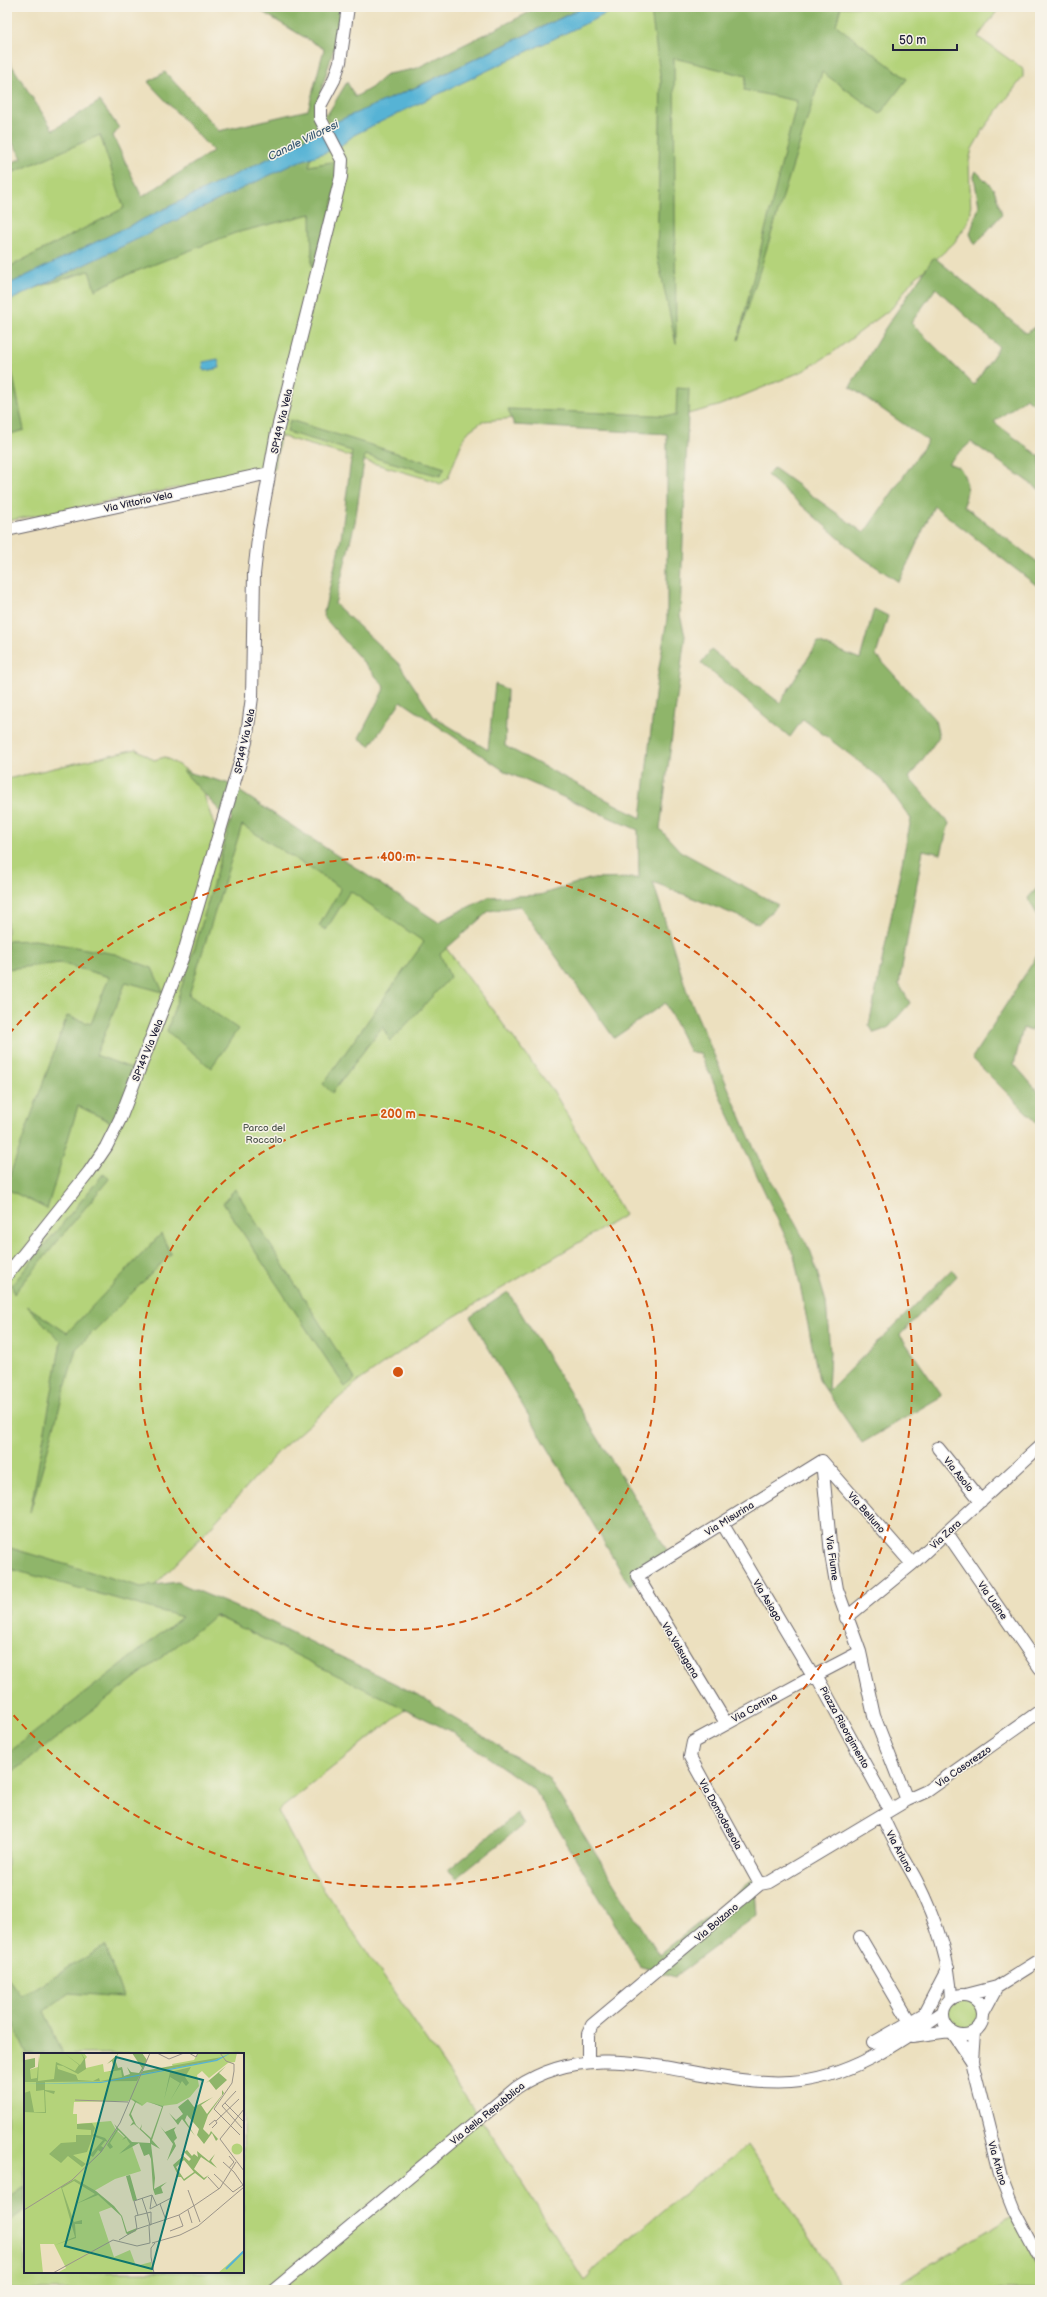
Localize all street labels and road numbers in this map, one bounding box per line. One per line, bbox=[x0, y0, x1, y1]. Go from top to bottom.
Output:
street label: SP149 Via Vela bbox=[269, 387, 295, 455]
street label: Via Vittorio Vela bbox=[103, 489, 174, 515]
street label: SP149 Via Vela bbox=[232, 707, 258, 775]
street label: SP149 Via Vela bbox=[130, 1017, 166, 1083]
street label: Via Asolo bbox=[941, 1455, 976, 1495]
street label: Via Belluno bbox=[845, 1489, 888, 1536]
street label: Via Misurina bbox=[703, 1499, 757, 1539]
street label: Via Zara bbox=[928, 1517, 964, 1552]
street label: Via Fiume bbox=[823, 1535, 841, 1581]
street label: Via Asiago bbox=[750, 1577, 785, 1624]
street label: Via Udine bbox=[975, 1579, 1010, 1622]
street label: Via Valsugana bbox=[659, 1620, 702, 1681]
street label: Piazza Risorgimento bbox=[817, 1684, 872, 1771]
street label: Via Cortina bbox=[730, 1690, 780, 1725]
street label: Via Casorezzo bbox=[934, 1743, 994, 1790]
street label: Via Domodossola bbox=[696, 1777, 745, 1852]
street label: Via Arluno bbox=[883, 1828, 915, 1875]
street label: Via Bolzano bbox=[692, 1901, 741, 1944]
street label: Via della Repubblica bbox=[448, 2080, 528, 2148]
street label: Via Arluno bbox=[985, 2140, 1009, 2187]

